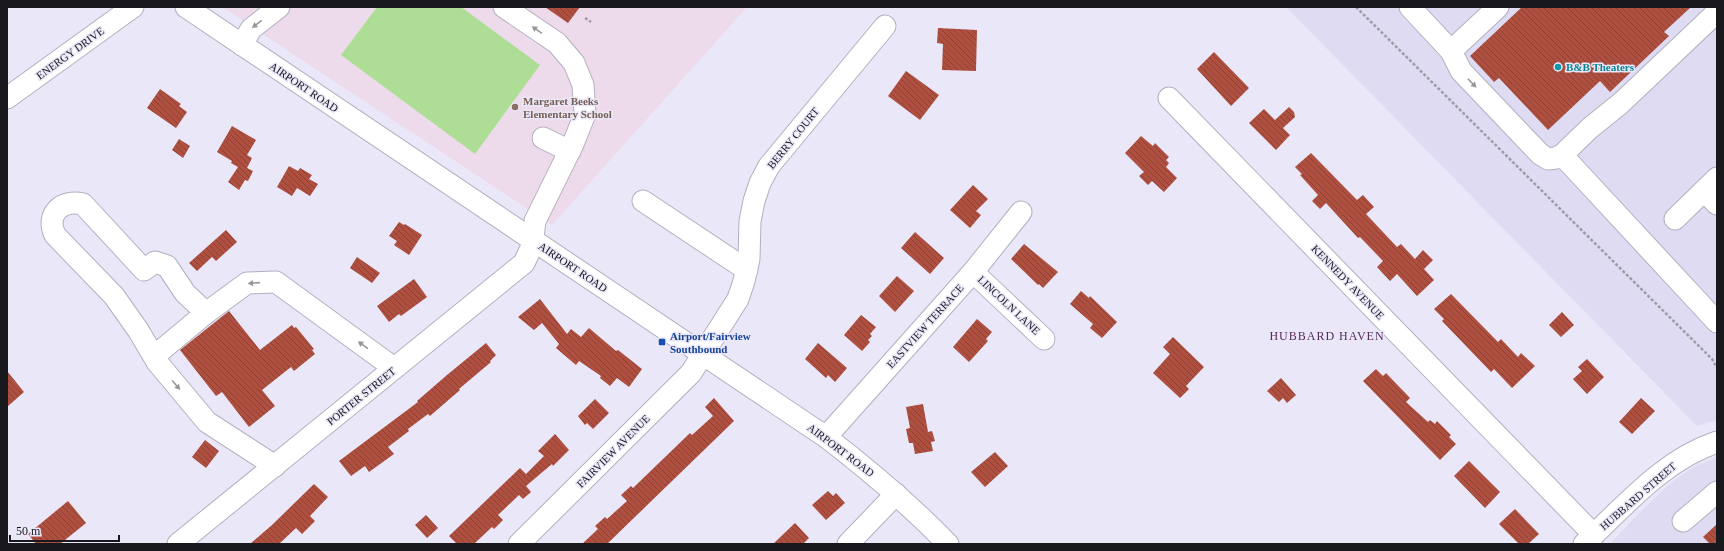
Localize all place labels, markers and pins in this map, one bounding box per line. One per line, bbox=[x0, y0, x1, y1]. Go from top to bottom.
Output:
place label: B&B Theaters bbox=[1566, 61, 1635, 73]
marker: B&B Theaters bbox=[1553, 62, 1563, 72]
place label: Margaret Beeks Elementary School bbox=[523, 95, 612, 120]
marker: Margaret Beeks Elementary School bbox=[510, 102, 520, 112]
place label: Airport/Fairview Southbound bbox=[670, 330, 751, 355]
marker: Airport/Fairview Southbound bbox=[657, 337, 667, 347]

